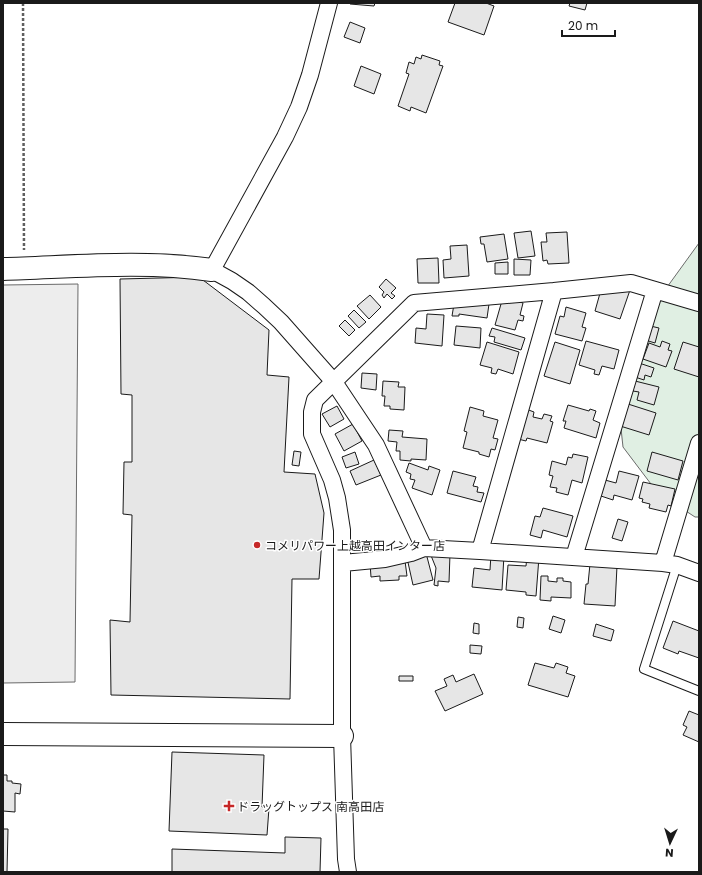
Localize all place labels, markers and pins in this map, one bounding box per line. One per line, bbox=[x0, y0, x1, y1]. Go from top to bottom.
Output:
place label: コメリパワー上越高田インター店 bbox=[265, 537, 445, 554]
marker: コメリパワー上越高田インター店 bbox=[252, 540, 262, 550]
place label: ドラッグトップス 南高田店 bbox=[237, 798, 384, 815]
marker: ドラッグトップス 南高田店 bbox=[224, 801, 234, 811]

